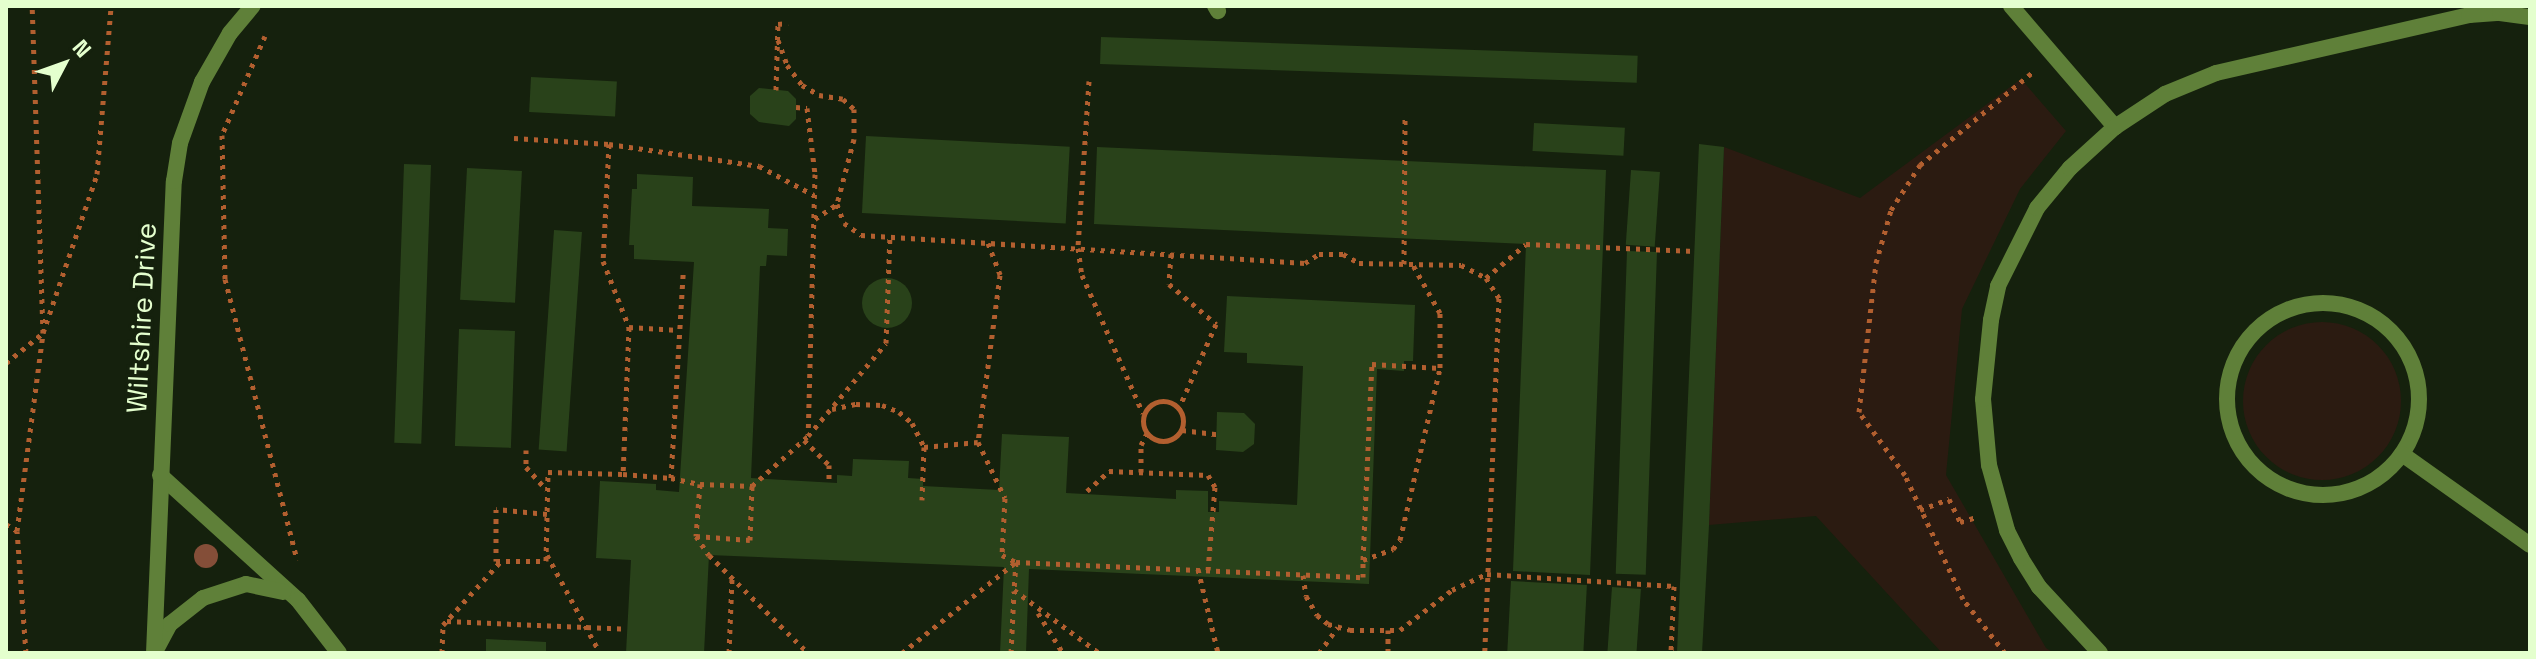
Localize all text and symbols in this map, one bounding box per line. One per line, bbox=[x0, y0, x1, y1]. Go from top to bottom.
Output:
north arrow bbox=[24, 24, 104, 104]
text: N bbox=[67, 34, 98, 63]
street label: Wiltshire Drive bbox=[119, 222, 163, 414]

